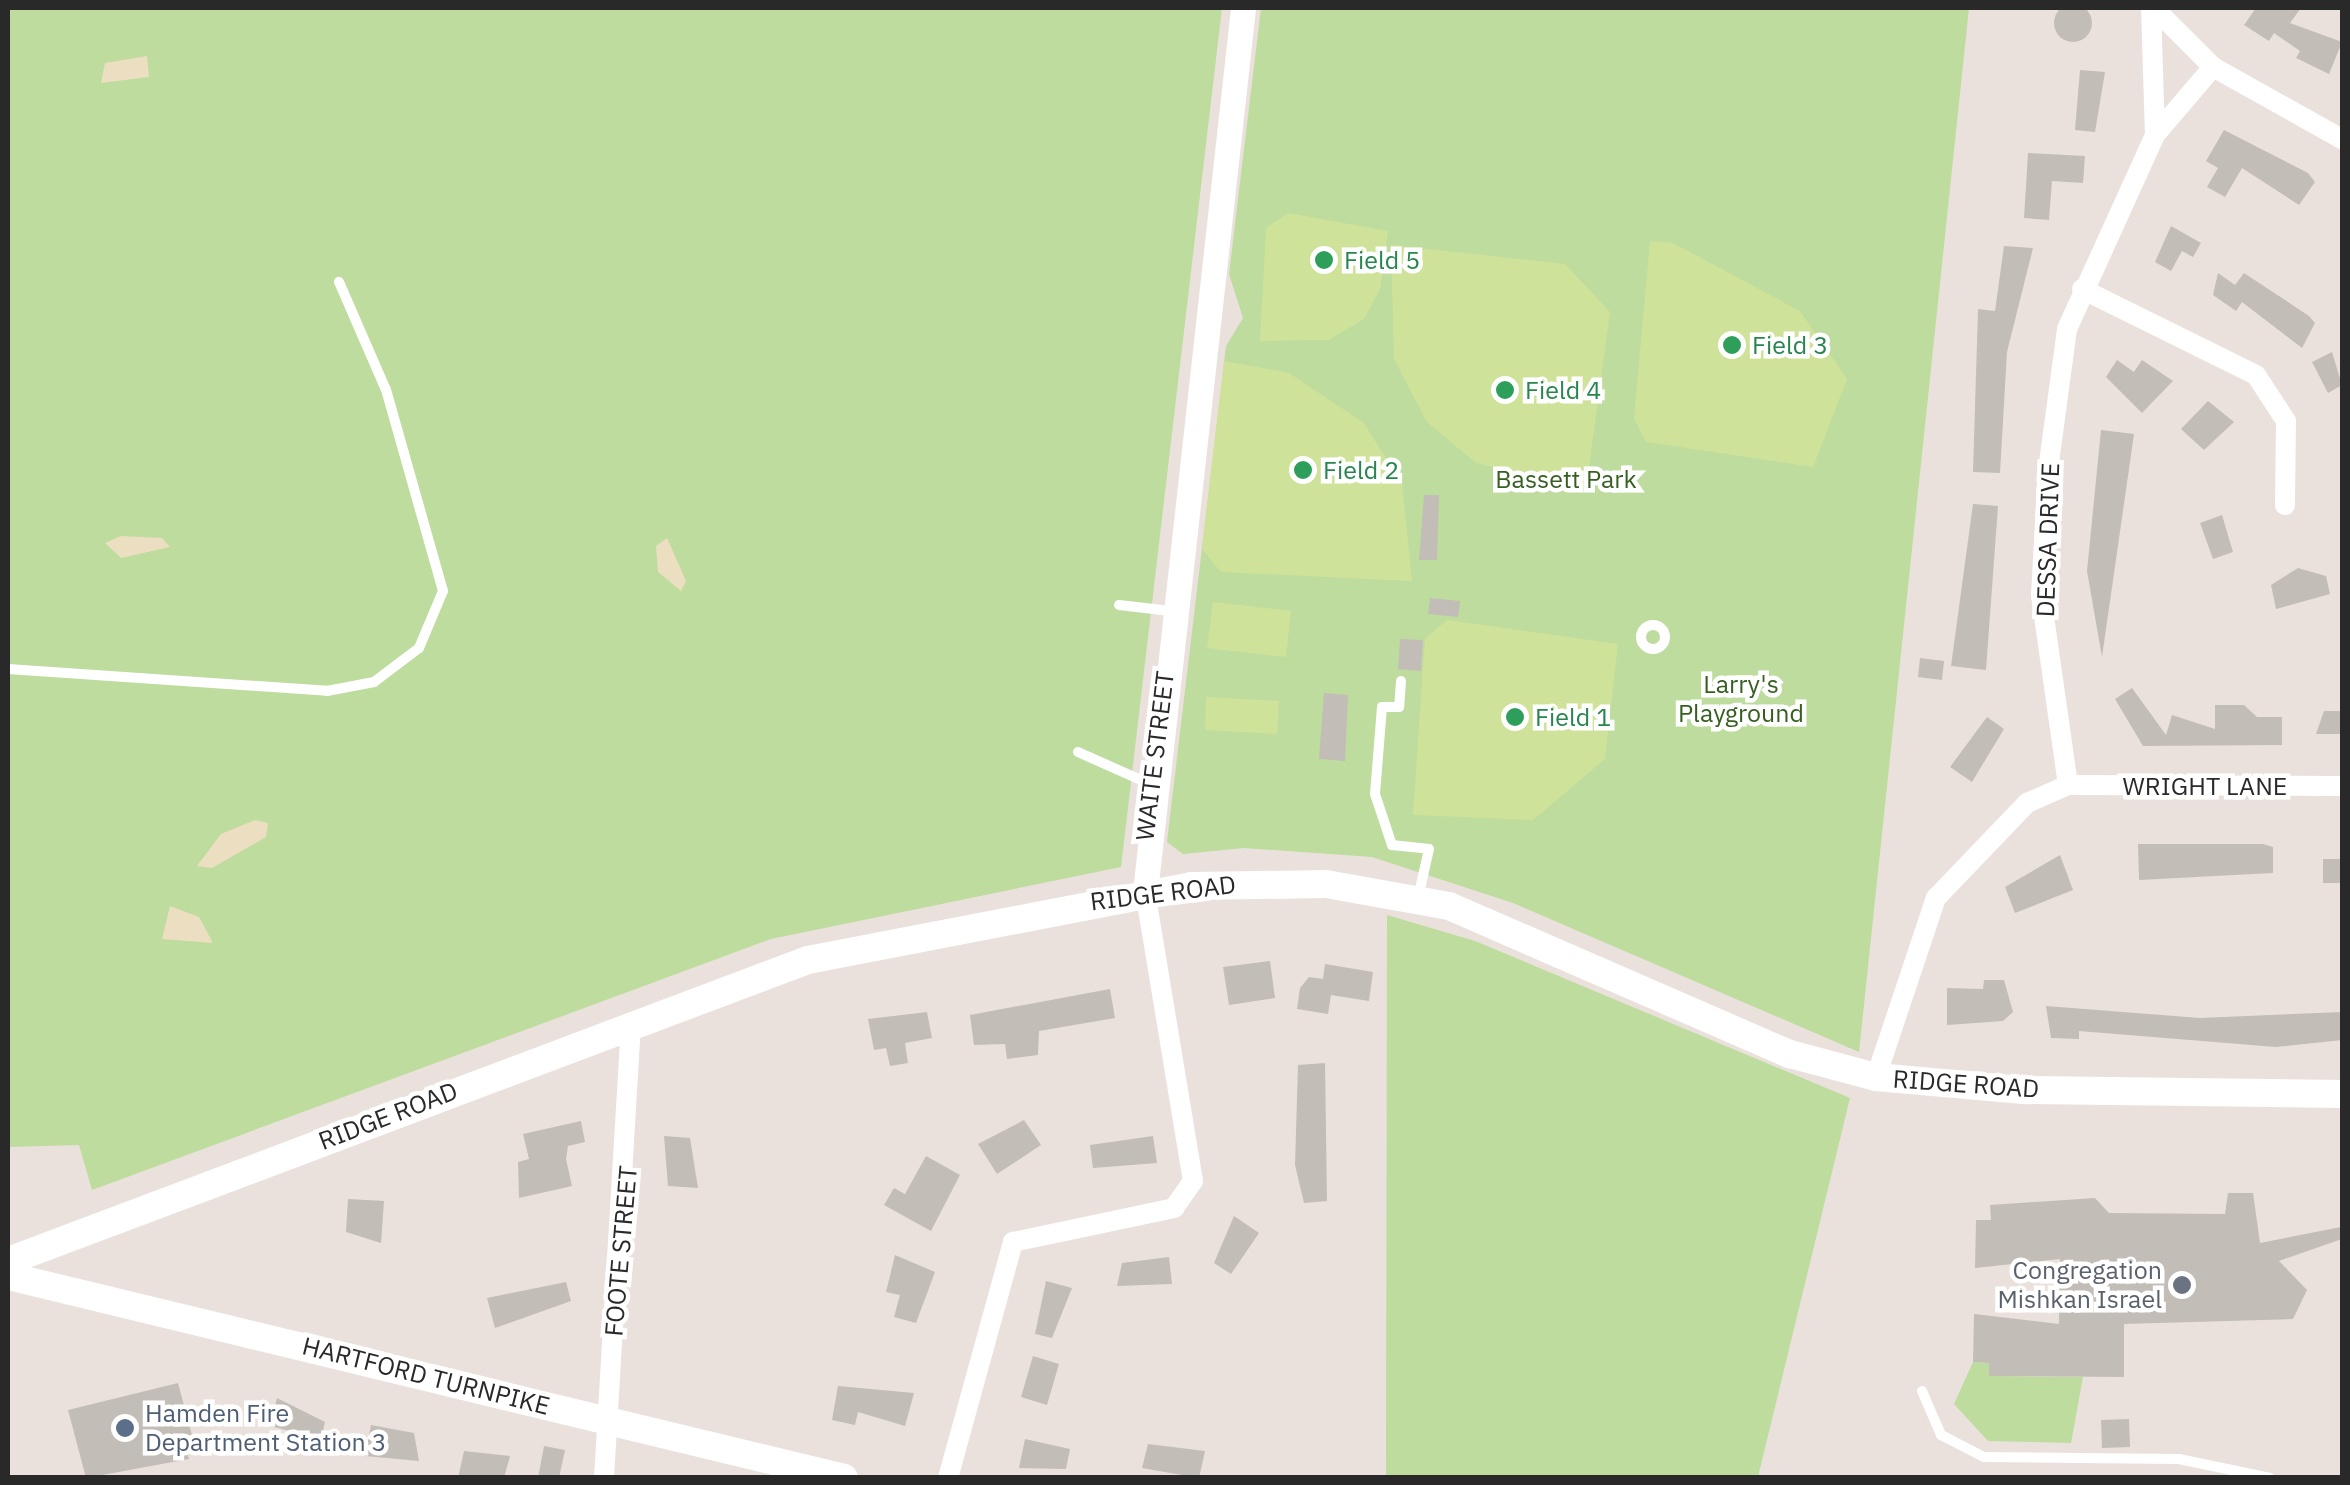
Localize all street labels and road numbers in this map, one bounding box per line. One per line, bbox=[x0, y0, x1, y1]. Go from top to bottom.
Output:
street label: DESSA DRIVE bbox=[2030, 462, 2066, 618]
street label: WAITE STREET bbox=[1130, 669, 1180, 843]
street label: WRIGHT LANE bbox=[2123, 771, 2287, 801]
street label: RIDGE ROAD bbox=[1088, 869, 1238, 917]
street label: RIDGE ROAD bbox=[1892, 1064, 2040, 1104]
street label: RIDGE ROAD bbox=[314, 1076, 462, 1156]
street label: FOOTE STREET bbox=[599, 1164, 643, 1338]
street label: HARTFORD TURNPIKE bbox=[299, 1331, 553, 1421]

